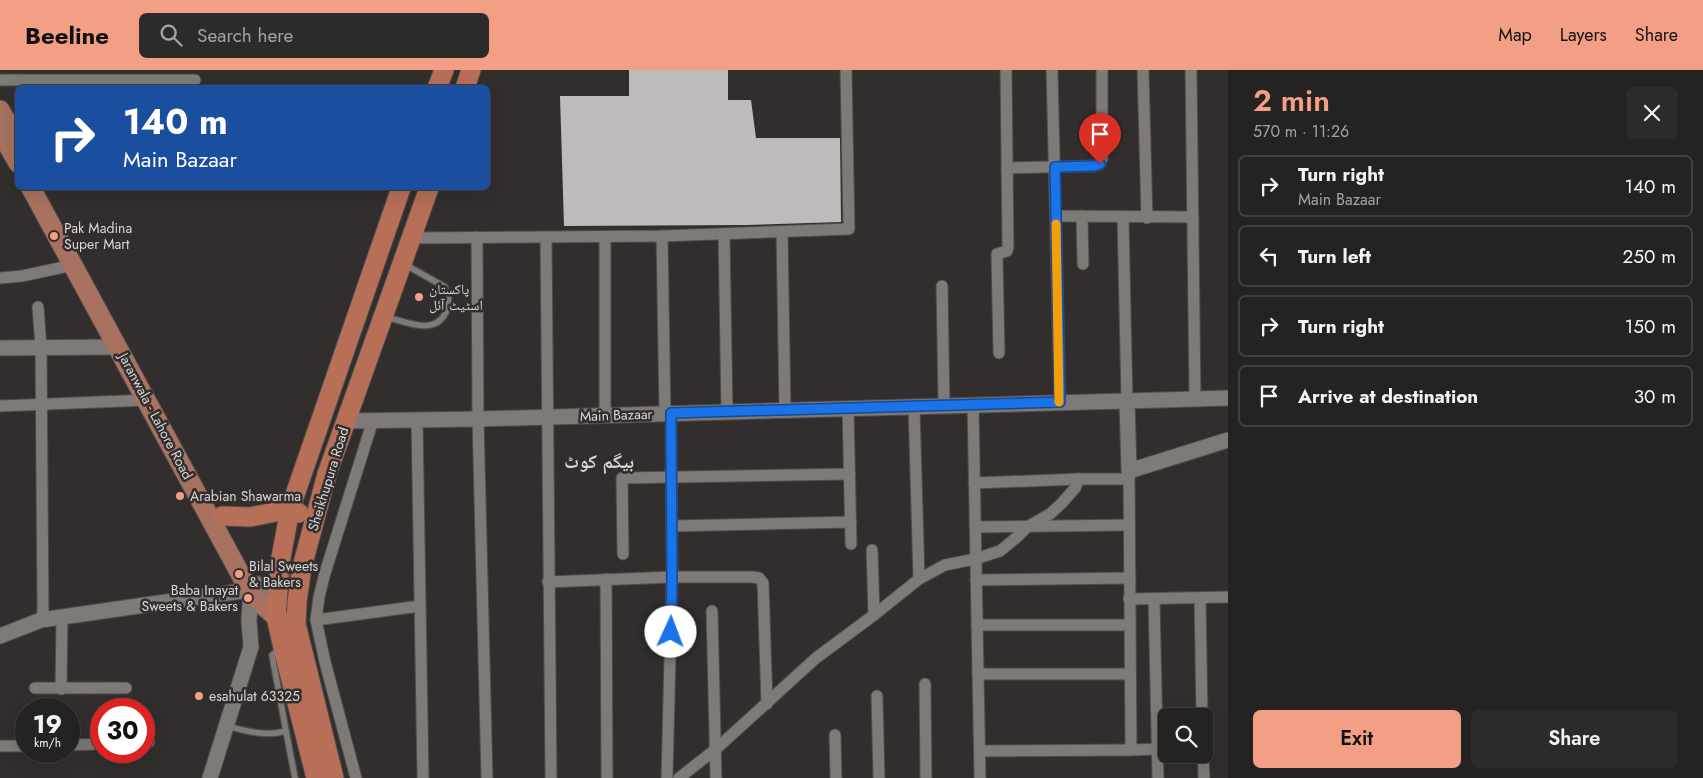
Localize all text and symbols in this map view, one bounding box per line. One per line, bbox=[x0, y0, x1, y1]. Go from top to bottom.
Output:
search box bbox=[139, 13, 489, 58]
text: Beeline bbox=[25, 18, 109, 53]
icon: search bbox=[157, 21, 185, 49]
text: Search here bbox=[197, 22, 293, 49]
text: Map bbox=[1498, 22, 1532, 48]
text: Layers bbox=[1560, 22, 1607, 48]
text: Share bbox=[1635, 22, 1678, 48]
text: 2 min bbox=[1253, 79, 1330, 122]
button: close bbox=[1626, 87, 1678, 139]
text: 140 m bbox=[123, 97, 228, 147]
icon: right bbox=[40, 105, 105, 170]
pin bbox=[1079, 113, 1121, 164]
icon: arrive bbox=[1086, 120, 1114, 148]
text: 570 m · 11:26 bbox=[1253, 120, 1349, 143]
text: Main Bazaar bbox=[123, 143, 237, 175]
text: Turn right bbox=[1298, 161, 1384, 188]
icon: right bbox=[1255, 172, 1283, 200]
text: 140 m bbox=[1624, 173, 1676, 200]
text: Main Bazaar bbox=[1298, 188, 1381, 211]
place label: Pak Madina Super Mart bbox=[64, 218, 132, 254]
marker: Pak Madina Super Mart bbox=[48, 230, 60, 242]
icon: left bbox=[1255, 242, 1283, 270]
text: Turn left bbox=[1298, 243, 1371, 270]
text: 250 m bbox=[1623, 243, 1676, 270]
place label: پاکستان اسٹیٹ آئل bbox=[429, 279, 483, 315]
marker: پاکستان اسٹیٹ آئل bbox=[413, 291, 425, 303]
icon: right bbox=[1255, 312, 1283, 340]
text: Turn right bbox=[1298, 313, 1384, 340]
text: 150 m bbox=[1625, 313, 1676, 340]
street label: Jaranwala - Lahore Road bbox=[113, 347, 198, 483]
icon: arrive bbox=[1255, 382, 1283, 410]
text: Arrive at destination bbox=[1298, 383, 1478, 410]
text: 30 m bbox=[1634, 383, 1676, 410]
street label: Main Bazaar bbox=[579, 404, 653, 426]
street label: Sheikhupura Road bbox=[303, 424, 353, 534]
district label: بیگم کوٹ bbox=[564, 448, 634, 475]
place label: Arabian Shawarma bbox=[190, 486, 301, 506]
marker: Arabian Shawarma bbox=[174, 490, 186, 502]
place label: Bilal Sweets & Bakers bbox=[249, 556, 319, 592]
marker: Bilal Sweets & Bakers bbox=[233, 568, 245, 580]
place label: Baba Inayat Sweets & Bakers bbox=[142, 580, 239, 616]
marker: Baba Inayat Sweets & Bakers bbox=[242, 592, 254, 604]
position arrow bbox=[644, 605, 696, 657]
place label: esahulat 63325 bbox=[209, 686, 300, 706]
marker: esahulat 63325 bbox=[193, 690, 205, 702]
speed limit sign: 30 bbox=[90, 698, 155, 763]
text: 19 bbox=[33, 706, 62, 742]
map controls bbox=[1158, 708, 1213, 763]
button: search bbox=[1158, 708, 1213, 763]
button: Exit bbox=[1253, 710, 1461, 768]
button: Share bbox=[1471, 710, 1678, 768]
text: km/h bbox=[34, 734, 61, 752]

